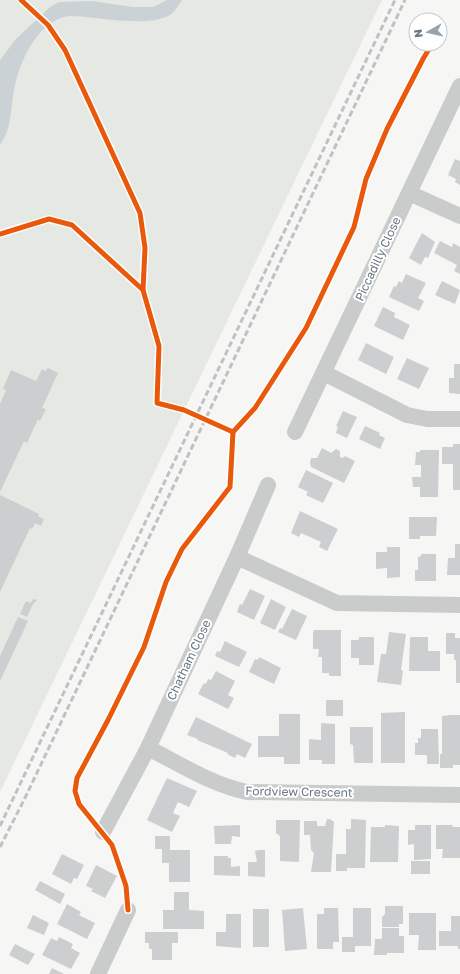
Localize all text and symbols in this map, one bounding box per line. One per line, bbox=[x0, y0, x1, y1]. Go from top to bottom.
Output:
north arrow bbox=[408, 12, 448, 52]
text: N bbox=[411, 28, 425, 39]
street label: Piccadilly Close bbox=[352, 214, 404, 303]
street label: Chatham Close bbox=[163, 617, 214, 702]
street label: Fordview Crescent bbox=[245, 783, 353, 800]

